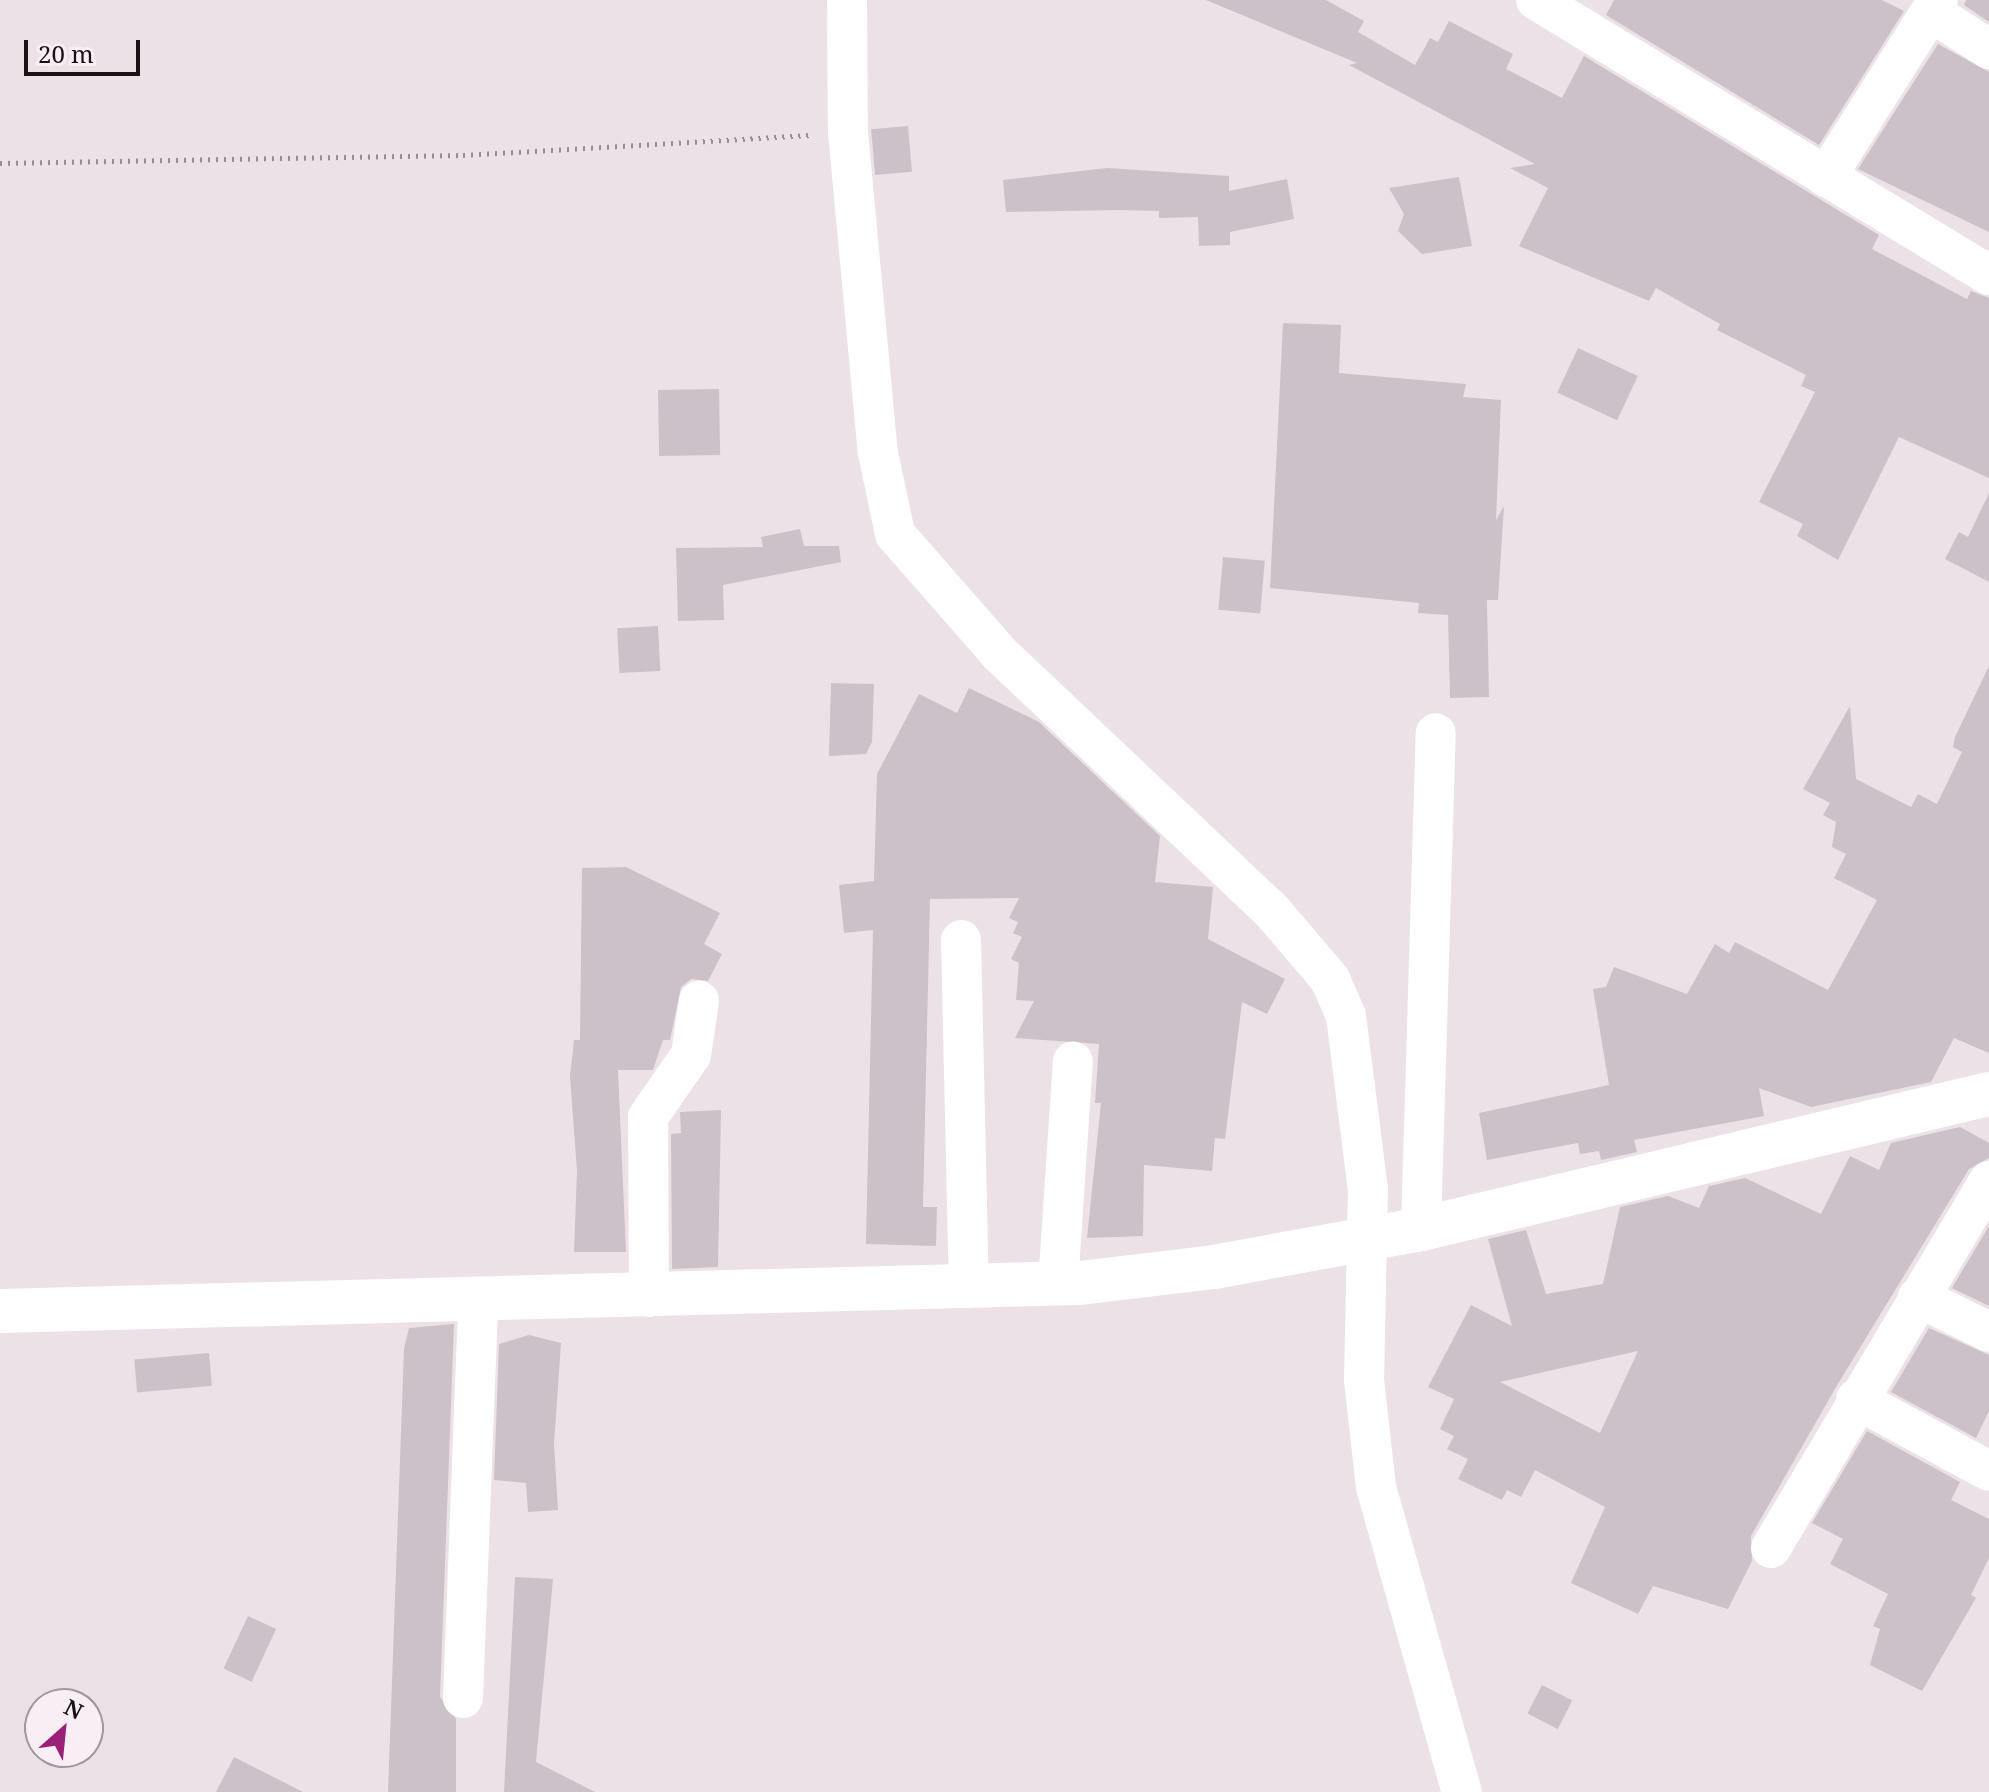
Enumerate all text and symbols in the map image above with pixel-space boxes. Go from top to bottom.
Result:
scale bar [28,24,144,74]
text: 20 m [38,37,94,70]
north arrow [24,1688,104,1768]
text: N [59,1691,89,1726]

